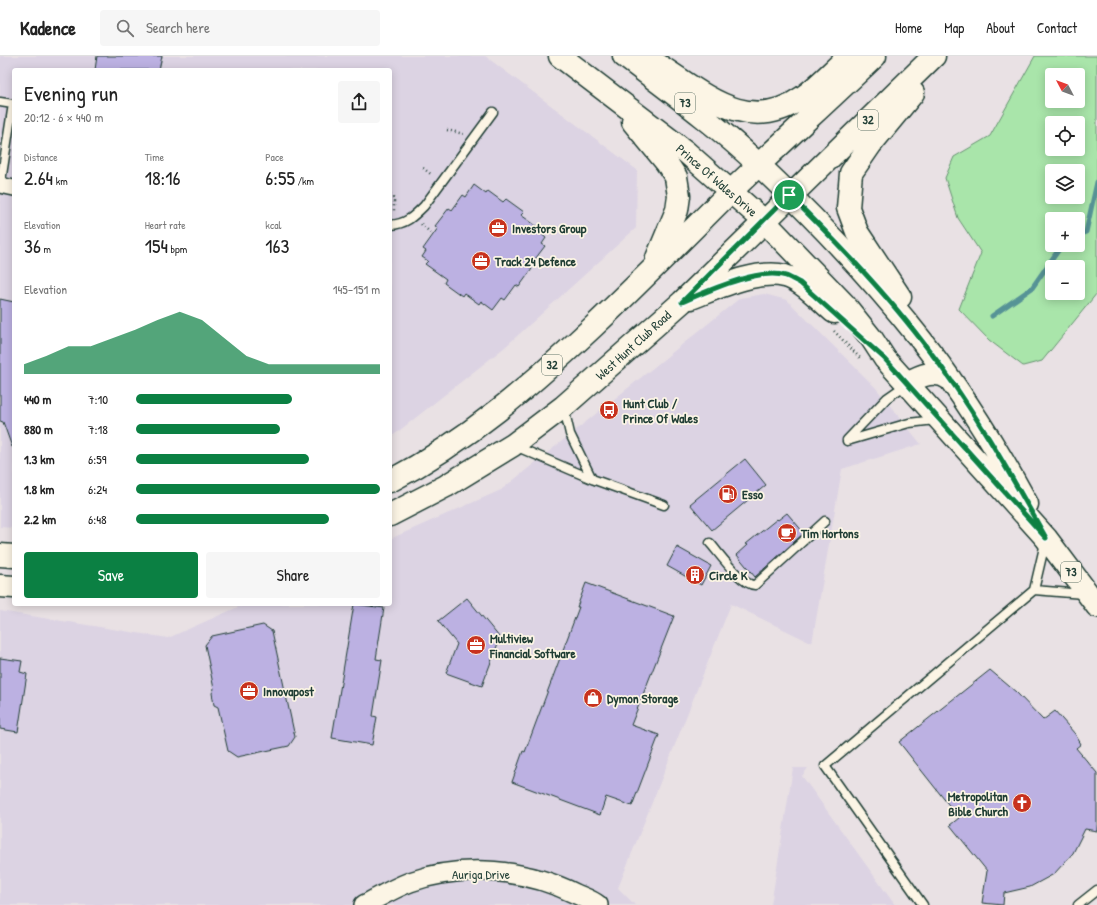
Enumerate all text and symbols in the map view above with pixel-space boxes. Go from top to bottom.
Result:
search box [100,10,380,46]
text: Kadence [20,15,76,41]
icon: search [114,17,136,39]
text: Search here [146,17,210,38]
text: Home [895,18,922,37]
text: Map [944,18,964,37]
text: About [986,18,1015,37]
text: Contact [1037,18,1077,37]
north arrow [1045,68,1085,108]
map controls [1045,68,1085,300]
text: Evening run [24,78,118,108]
button: share [338,81,380,123]
road number: 73 [675,93,695,113]
text: 20:12 · 6 × 440 m [24,108,103,126]
road number: 32 [858,110,878,130]
button: locate [1045,116,1085,156]
street label: Prince Of Wales Drive [672,140,762,220]
text: Distance [24,150,58,164]
text: Time [145,150,164,164]
text: Pace [265,150,284,164]
text: 2.64 [24,164,53,191]
text: 18:16 [145,164,180,191]
text: 6:55 [265,164,295,191]
button: layers [1045,164,1085,204]
text: km [53,174,68,188]
text: /km [295,174,314,188]
pin [772,178,806,212]
icon: arrive [778,184,800,206]
button: + [1045,212,1085,252]
office icon: Investors Group [487,217,509,239]
text: Elevation [24,218,61,232]
text: Heart rate [145,218,186,232]
text: kcal [265,218,281,232]
place label: Investors Group [512,219,587,238]
text: 36 [24,232,41,259]
text: 154 [145,232,168,259]
text: 163 [265,232,290,259]
text: m [41,242,51,256]
text: bpm [168,242,187,256]
office icon: Track 24 Defence [470,250,492,272]
place label: Track 24 Defence [494,252,577,270]
button: − [1045,260,1085,300]
text: Elevation [24,280,67,298]
text: 145–151 m [333,280,380,298]
street label: West Hunt Club Road [591,306,675,384]
road number: 32 [542,355,562,375]
text: 440 m [24,390,51,408]
text: 7:10 [88,390,108,408]
place label: Hunt Club / Prince Of Wales [623,394,698,427]
bus stop icon: Hunt Club / Prince Of Wales [598,399,620,421]
text: 880 m [24,420,53,438]
text: 7:18 [88,420,108,438]
text: 1.3 km [24,450,55,468]
text: 6:59 [88,450,106,468]
text: 1.8 km [24,480,54,498]
text: 6:24 [88,480,107,498]
fuel station icon: Esso [717,483,739,505]
place label: Esso [742,485,764,503]
text: 2.2 km [24,510,56,528]
text: 6:48 [88,510,107,528]
cafe icon: Tim Hortons [776,522,798,544]
place label: Tim Hortons [800,524,859,542]
button: Save [24,552,198,598]
button: Share [206,552,380,598]
road number: 73 [1061,562,1081,582]
building icon: Circle K [684,564,706,586]
place label: Circle K [709,566,748,584]
place label: Multiview Financial Software [489,629,577,662]
office icon: Multiview Financial Software [465,634,487,656]
office icon: Innovapost [238,680,260,702]
place label: Innovapost [263,682,314,701]
shop icon: Dymon Storage [582,687,604,709]
place label: Dymon Storage [607,689,679,708]
place label: Metropolitan Bible Church [948,787,1009,820]
church icon: Metropolitan Bible Church [1011,792,1033,814]
street label: Auriga Drive [452,865,510,883]

